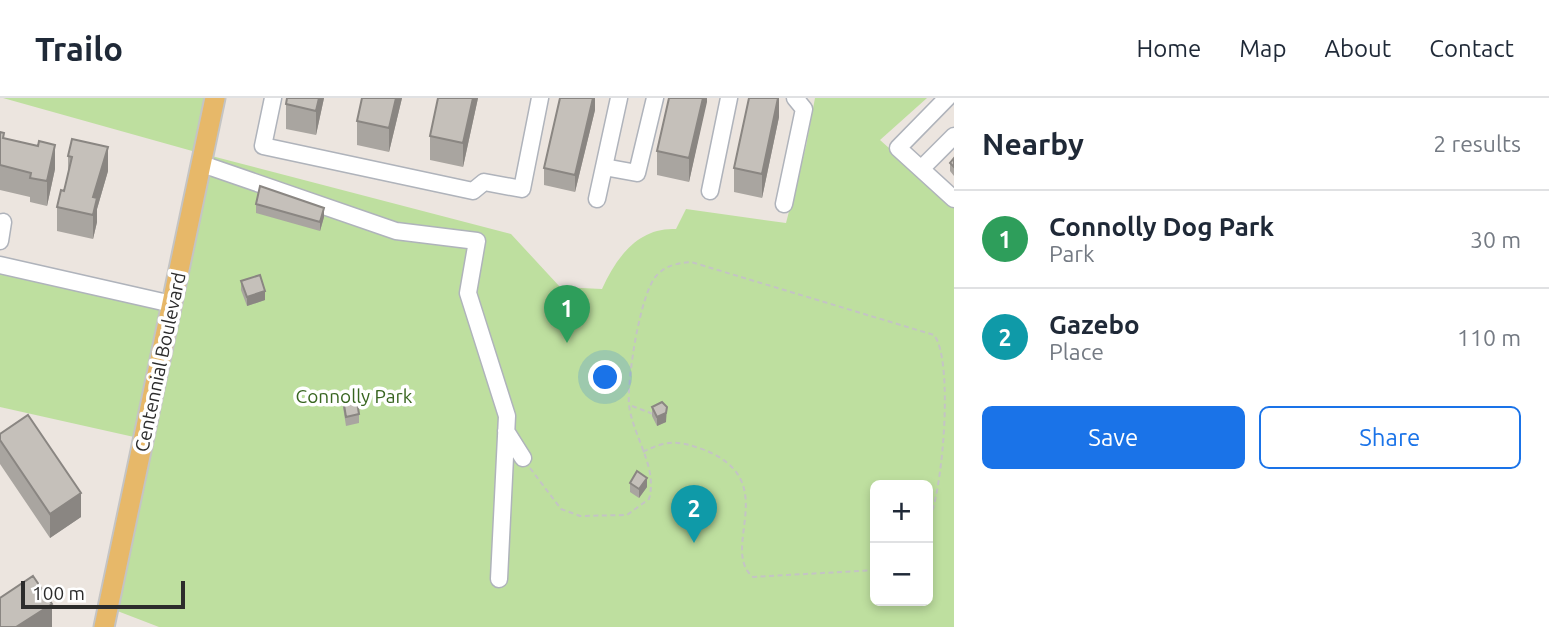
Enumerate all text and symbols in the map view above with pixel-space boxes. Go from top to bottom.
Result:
text: Trailo [35,30,123,67]
text: Home [1136,35,1201,62]
text: Map [1239,35,1286,62]
text: About [1324,35,1391,62]
text: Contact [1429,35,1514,62]
text: Nearby [982,127,1084,161]
text: 2 results [1433,131,1521,156]
text: Connolly Dog Park [1049,212,1274,241]
text: 1 [999,227,1011,252]
text: 30 m [1470,227,1521,252]
text: Park [1049,241,1095,266]
street label: Centennial Boulevard [130,270,190,454]
pin: 1 [544,285,590,343]
text: Gazebo [1049,310,1140,339]
text: 2 [999,325,1011,350]
text: 110 m [1457,325,1521,350]
text: Place [1049,339,1104,364]
your location [588,360,622,394]
park label: Connolly Park [296,385,413,407]
button: Save [982,406,1245,469]
button: Share [1259,406,1521,469]
map controls [870,480,933,606]
button: + [870,480,933,543]
pin: 2 [671,485,717,543]
button: − [870,543,933,606]
scale bar [21,578,186,610]
text: 100 m [32,582,85,604]

